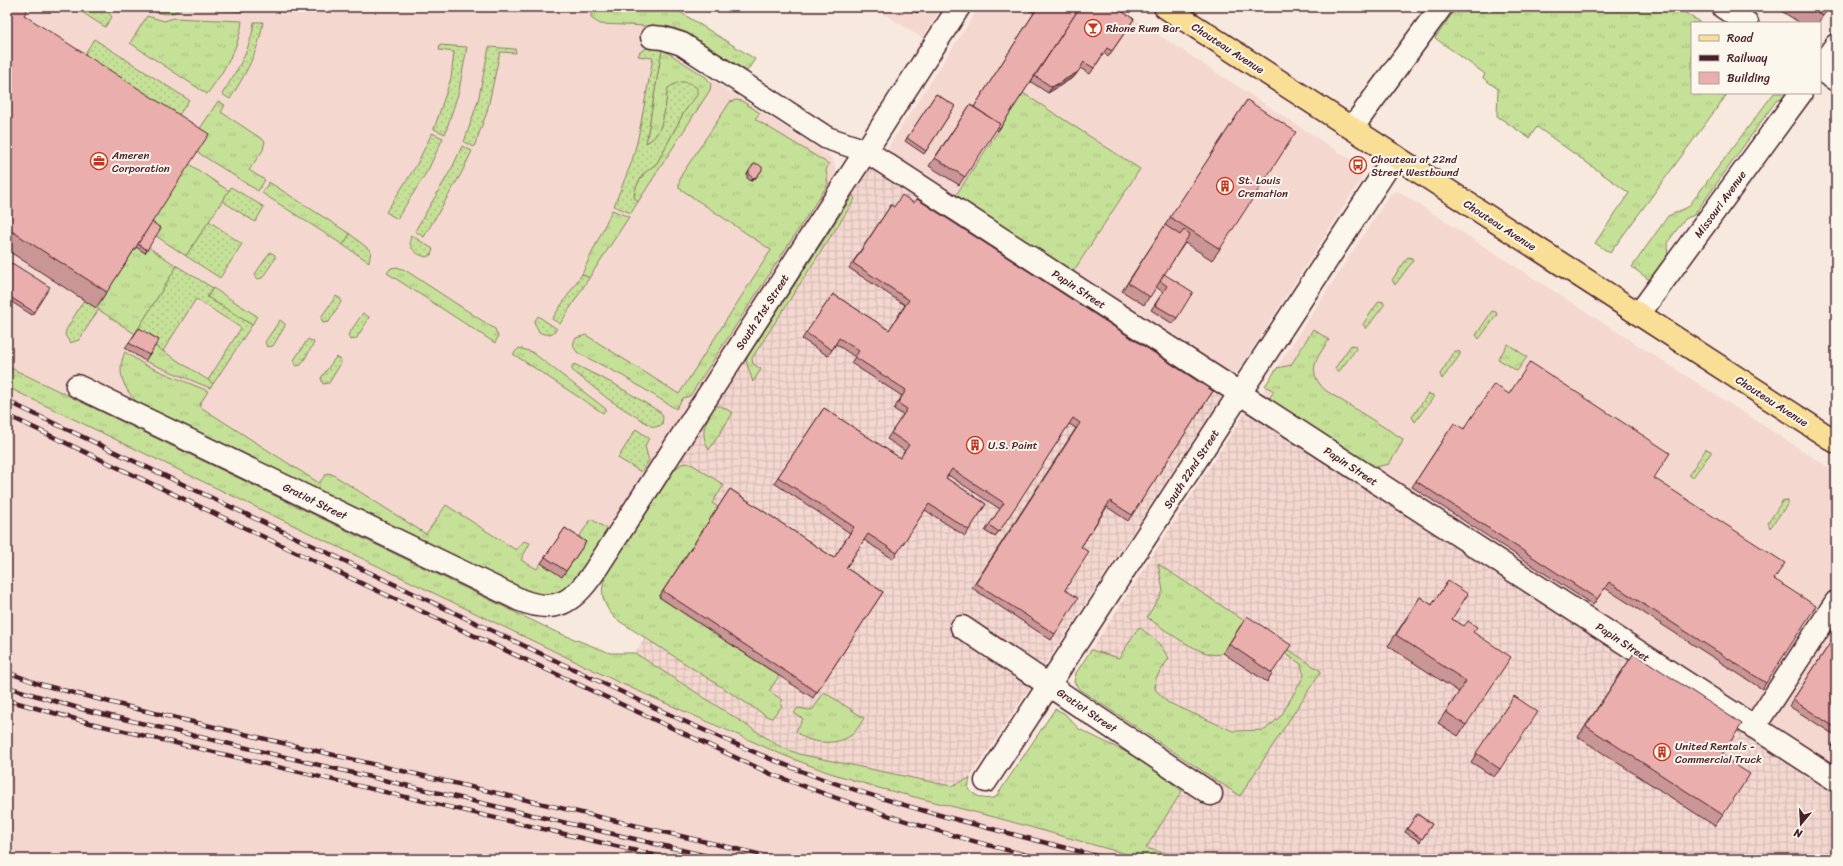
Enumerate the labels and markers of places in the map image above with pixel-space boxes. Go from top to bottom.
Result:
bar icon: Rhone Rum Bar [1083,18,1103,38]
place label: Rhone Rum Bar [1106,19,1181,38]
place label: Ameren Corporation [111,146,170,178]
place label: Chouteau at 22nd Street Westbound [1371,150,1460,182]
office icon: Ameren Corporation [89,151,109,171]
bus stop icon: Chouteau at 22nd Street Westbound [1348,155,1368,175]
place label: St. Louis Cremation [1238,171,1288,203]
building icon: St. Louis Cremation [1215,176,1235,196]
building icon: U.S. Paint [965,435,985,455]
place label: U.S. Paint [988,436,1038,455]
place label: United Rentals - Commercial Truck [1675,737,1762,769]
building icon: United Rentals - Commercial Truck [1652,742,1672,762]

